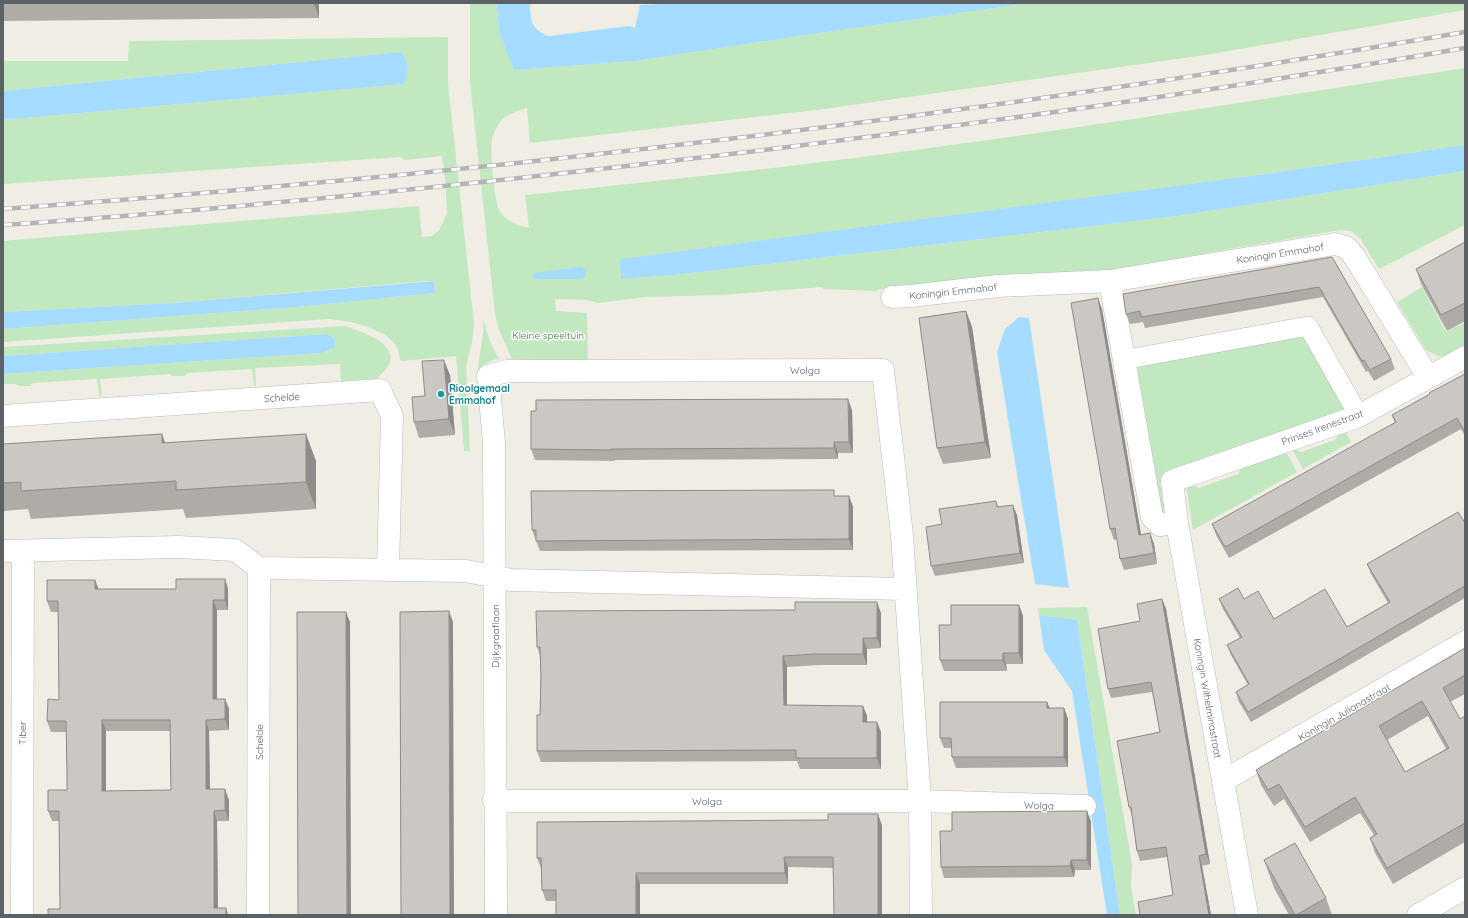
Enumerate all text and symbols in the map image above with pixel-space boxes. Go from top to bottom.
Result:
street label: Koningin Emmahof [1235,240,1325,267]
street label: Koningin Emmahof [908,280,998,303]
park label: Kleine speeltuin [512,329,584,342]
street label: Wolga [790,364,820,377]
place label: Rioolgemaal Emmahof [449,382,510,407]
marker: Rioolgemaal Emmahof [436,389,446,399]
street label: Schelde [264,390,301,405]
street label: Prinses Irenestraat [1279,406,1365,448]
street label: Dijkgraaflaan [489,604,502,668]
street label: Koningin Wilhelminastraat [1191,637,1225,760]
street label: Koningin Julianastraat [1296,680,1393,744]
street label: Tiber [16,721,29,745]
street label: Schelde [253,724,266,760]
street label: Wolga [692,795,722,808]
street label: Wolga [1024,798,1054,813]

